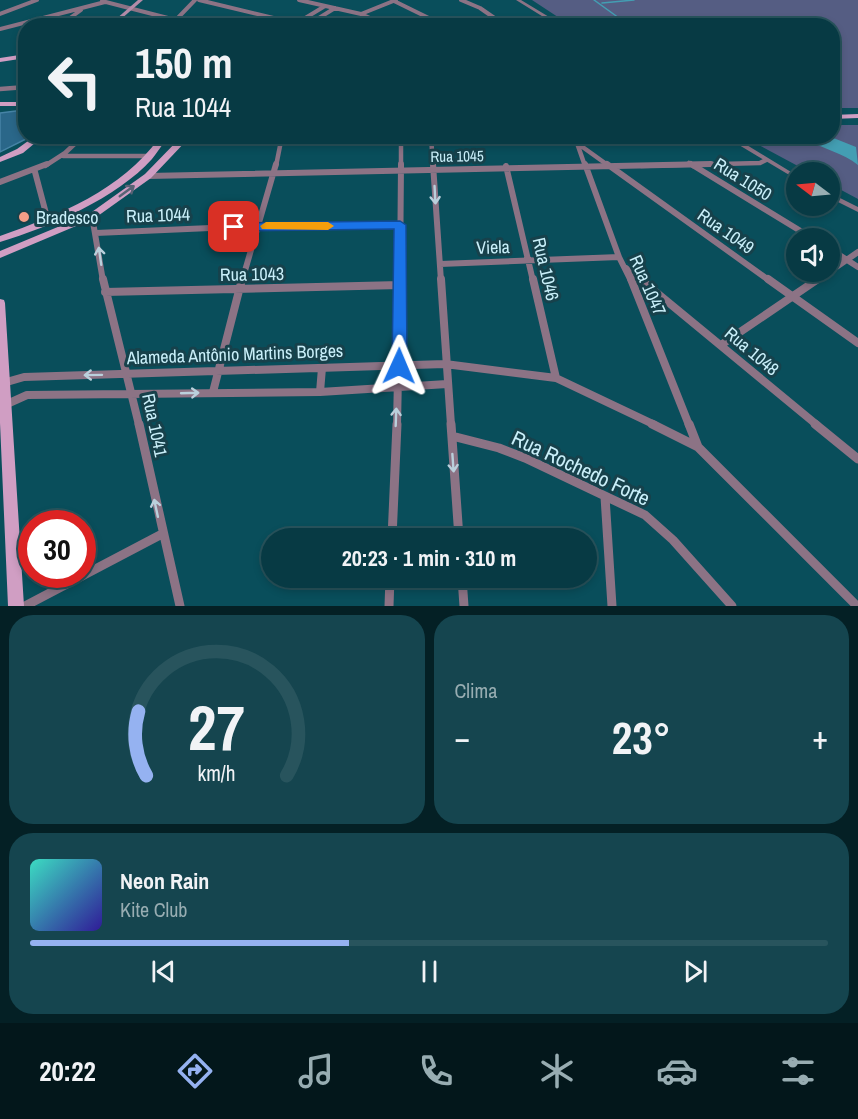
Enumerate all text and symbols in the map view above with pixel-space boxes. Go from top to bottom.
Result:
text: 150 m [135,35,233,91]
icon: left [36,42,114,120]
text: Rua 1044 [135,89,231,125]
street label: Rua 1045 [430,145,484,167]
street label: Rua 1050 [709,151,777,207]
north arrow [786,162,840,216]
map controls [786,162,840,282]
one-way arrow [429,184,440,204]
one-way arrow [118,185,134,197]
street label: Rua 1044 [126,201,190,229]
pin [208,201,259,252]
street label: Rua 1049 [693,202,759,260]
place label: Bradesco [36,205,98,230]
marker: Bradesco [17,210,31,224]
icon: arrive [217,210,250,243]
button: sound [786,228,840,282]
street label: Viela [476,234,510,260]
street label: Rua 1046 [527,235,565,303]
one-way arrow [94,247,105,266]
street label: Rua 1047 [624,251,672,319]
street label: Rua 1043 [220,261,284,287]
street label: Rua 1048 [719,321,785,381]
position arrow [367,334,431,398]
street label: Alameda Antônio Martins Borges [125,338,344,370]
one-way arrow [84,369,104,381]
one-way arrow [179,388,199,399]
street label: Rua 1041 [136,391,174,460]
one-way arrow [391,408,402,428]
street label: Rua Rochedo Forte [507,423,655,513]
one-way arrow [448,452,459,472]
one-way arrow [150,499,162,518]
speed limit sign: 30 [18,510,96,588]
text: 20:23 · 1 min · 310 m [342,543,516,573]
text: Clima [455,677,497,704]
text: 27 [188,685,245,769]
text: 23° [612,707,671,768]
text: − [455,715,470,759]
text: + [812,715,828,759]
text: km/h [198,760,236,789]
text: Neon Rain [120,866,209,896]
text: Kite Club [120,896,187,923]
icon: previous [147,955,180,988]
icon: pause [413,955,446,988]
icon: next [679,955,712,988]
icon: directions [174,1050,216,1092]
icon: music [295,1050,337,1092]
icon: phone [415,1050,457,1092]
icon: climate [536,1050,578,1092]
icon: car [656,1050,698,1092]
icon: filters [777,1050,819,1092]
text: 20:22 [39,1053,96,1089]

